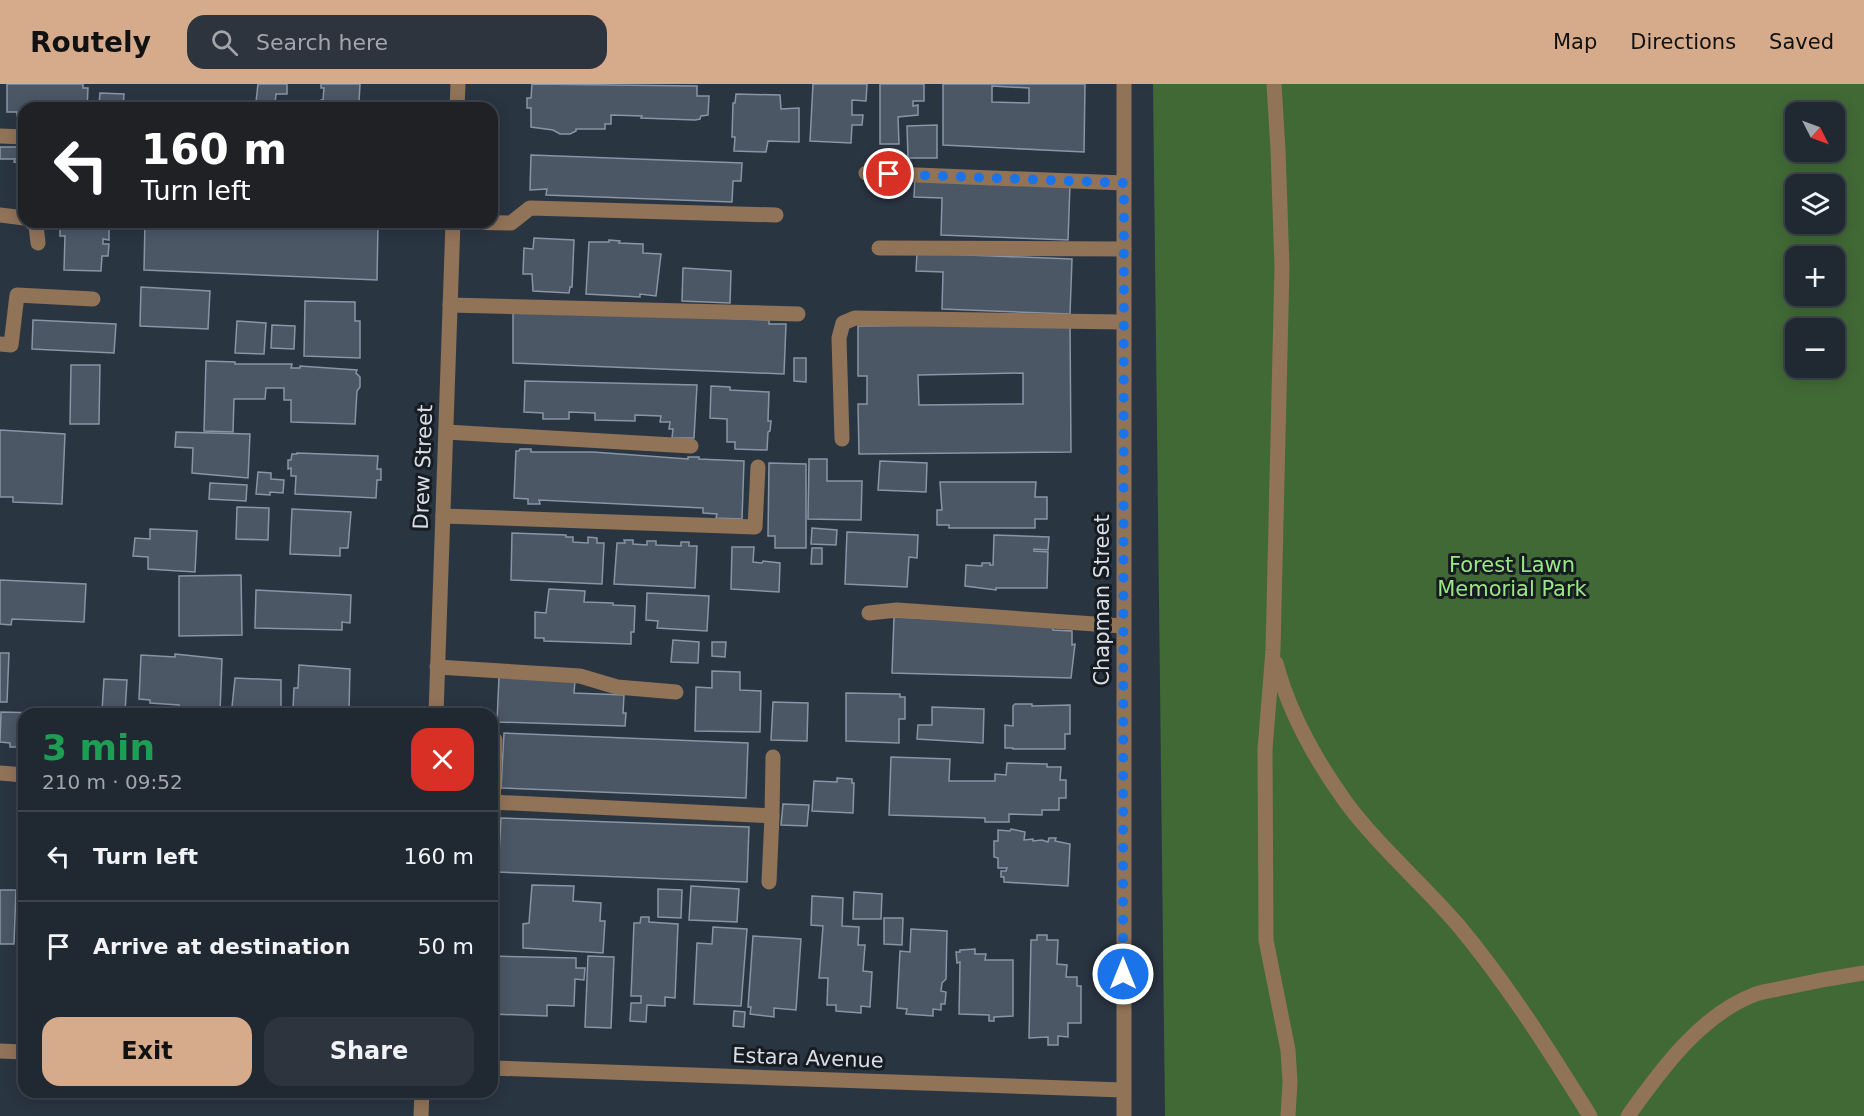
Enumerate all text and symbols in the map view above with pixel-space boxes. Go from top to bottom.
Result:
search box [187,15,607,69]
text: Routely [30,26,151,59]
icon: search [208,26,241,59]
text: Search here [256,30,388,55]
text: Map [1553,30,1597,54]
text: Directions [1630,30,1736,54]
text: Saved [1769,30,1834,54]
north arrow [1785,102,1845,162]
map controls [1785,102,1845,378]
text: 160 m [141,125,287,174]
icon: left [42,126,120,204]
pin [863,148,914,199]
icon: arrive [872,157,905,190]
button: layers [1785,174,1845,234]
text: Turn left [141,175,251,206]
button: + [1785,246,1845,306]
button: − [1785,318,1845,378]
street label: Drew Street [409,404,437,530]
street label: Chapman Street [1090,514,1114,686]
park label: Forest Lawn Memorial Park [1437,553,1588,601]
text: 3 min [42,727,155,768]
button: close [411,728,474,791]
text: 210 m · 09:52 [42,770,183,794]
icon: left [42,840,75,873]
text: Turn left [93,844,198,869]
text: 160 m [404,844,474,869]
icon: arrive [42,930,75,963]
text: Arrive at destination [93,934,350,959]
text: 50 m [418,934,474,959]
position arrow [1091,942,1155,1006]
button: Exit [42,1017,252,1086]
button: Share [264,1017,474,1086]
street label: Estara Avenue [732,1043,884,1073]

